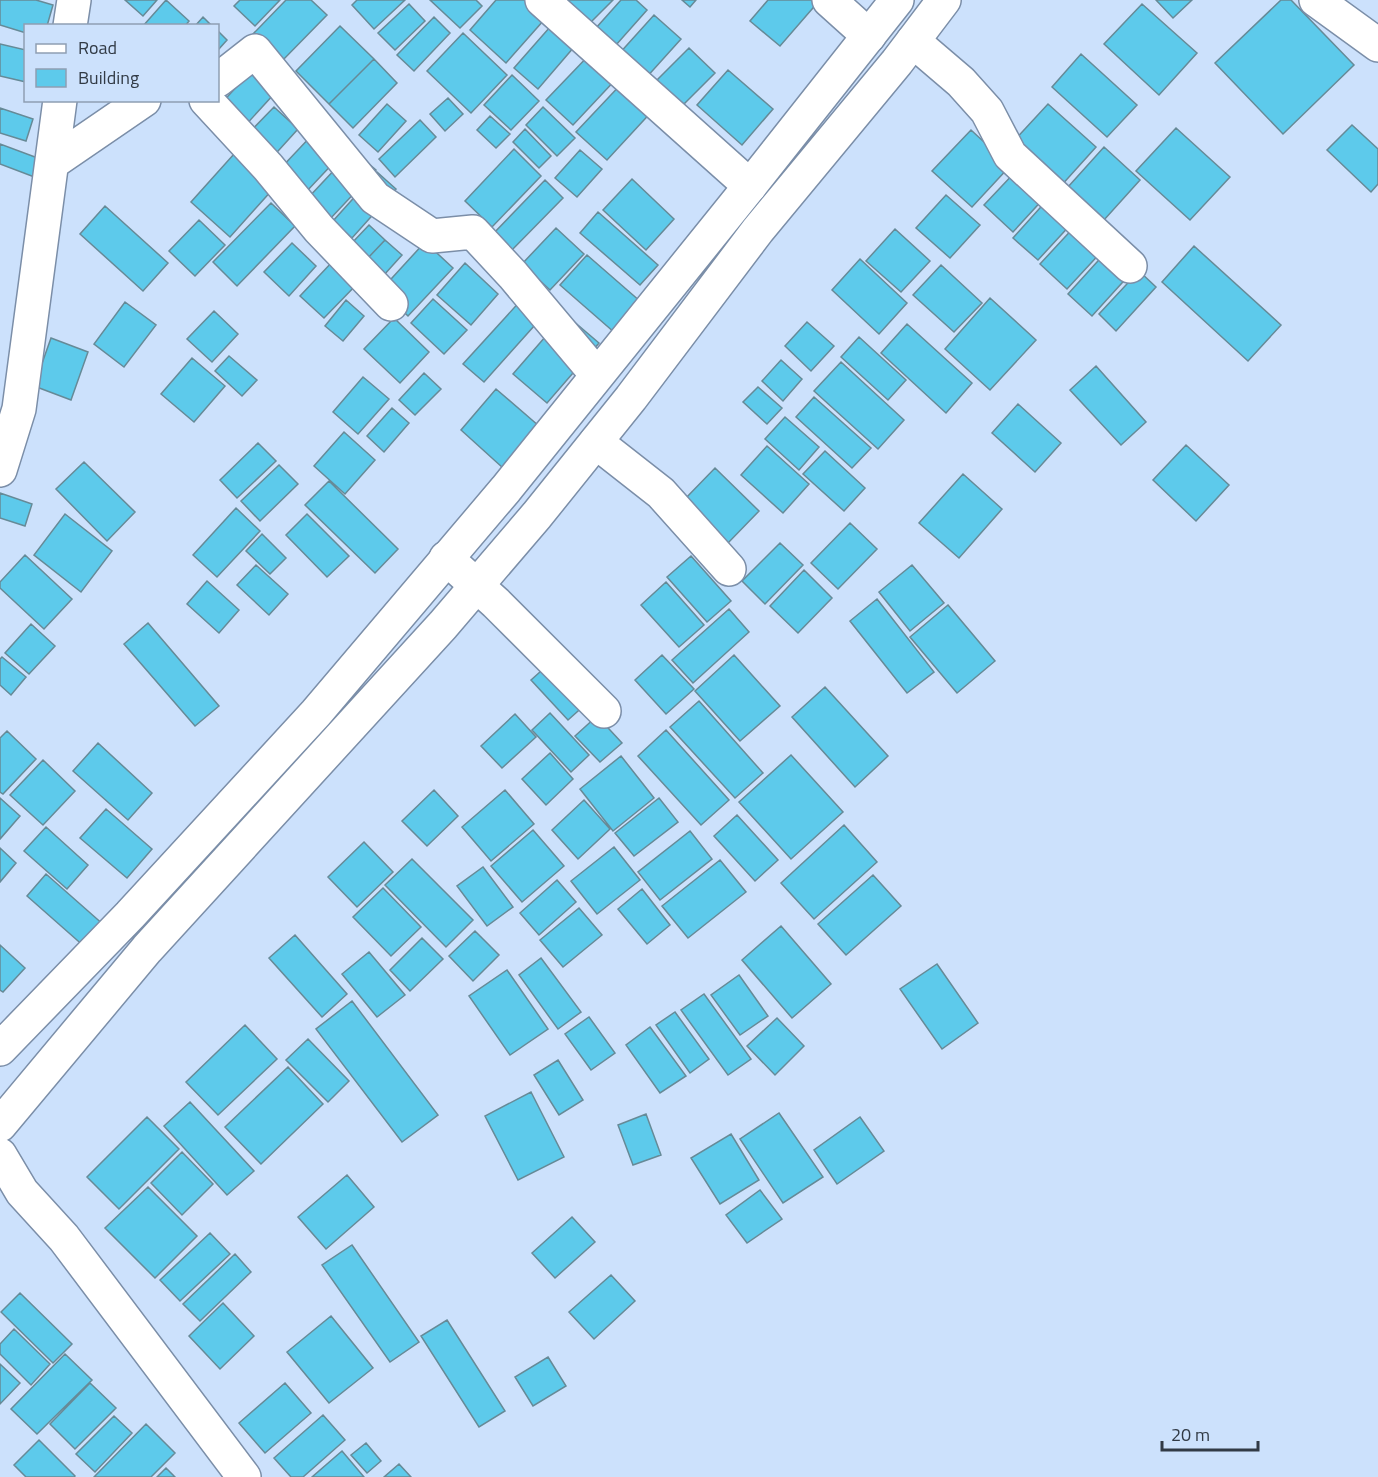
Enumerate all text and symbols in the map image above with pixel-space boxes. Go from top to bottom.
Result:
legend [24,24,219,102]
text: Road [78,34,117,61]
text: Building [78,64,139,91]
scale bar [1162,1414,1258,1452]
text: 20 m [1171,1421,1210,1448]

